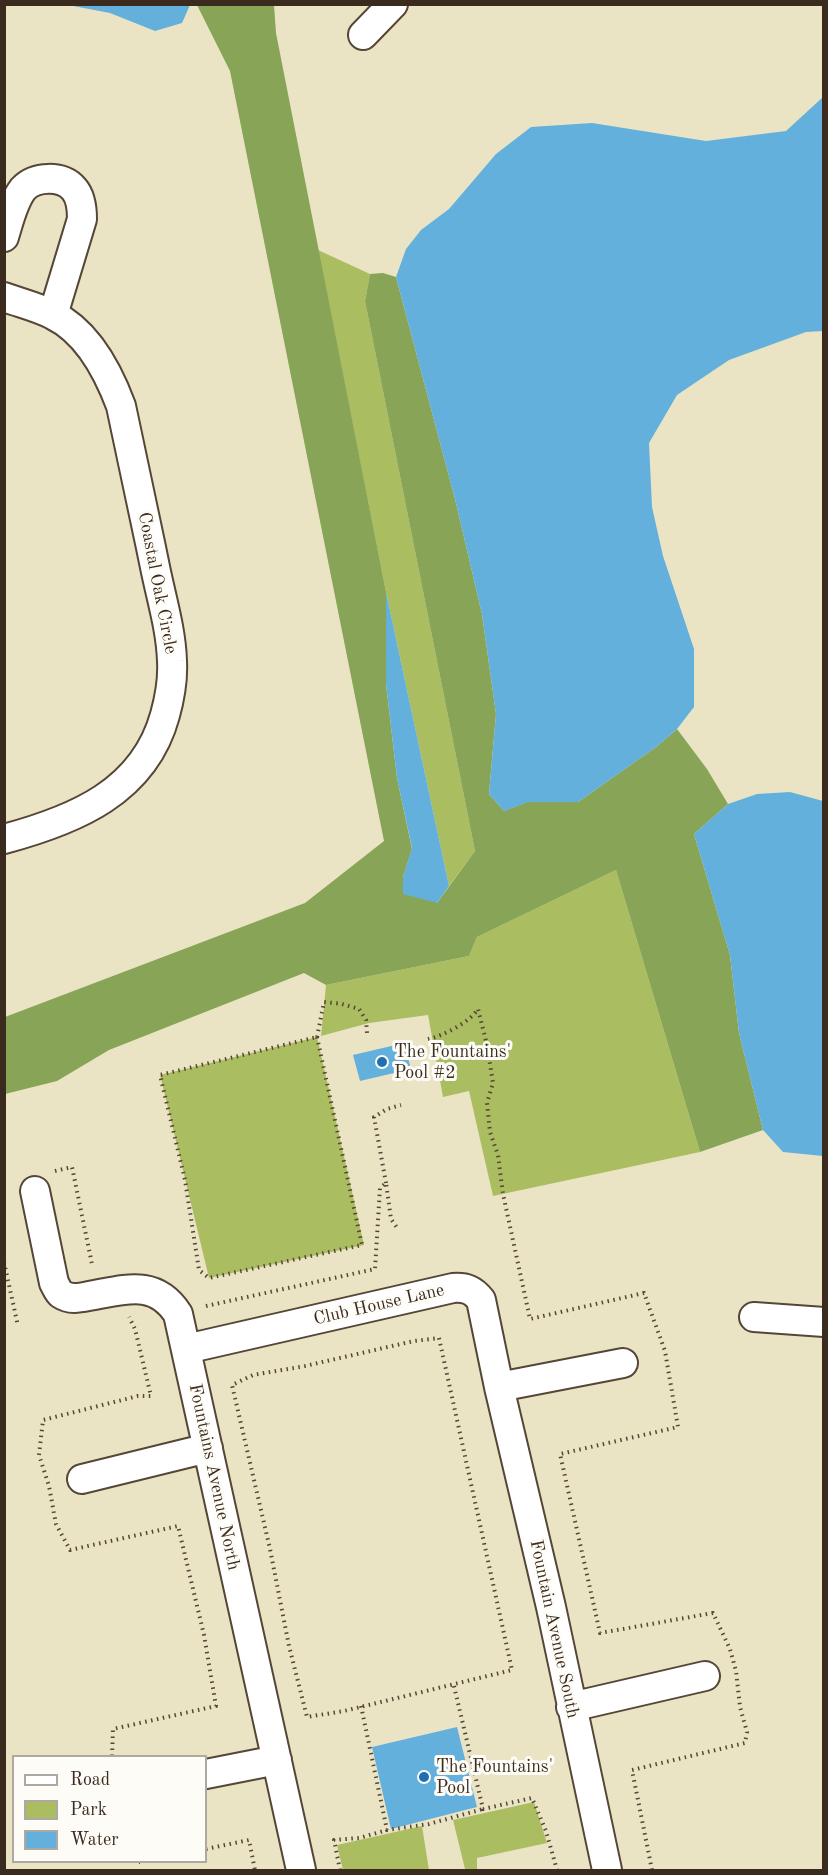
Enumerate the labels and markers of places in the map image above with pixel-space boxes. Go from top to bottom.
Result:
place label: The Fountains' Pool #2 [394,1041,511,1084]
marker: The Fountains' Pool #2 [375,1055,389,1069]
place label: The Fountains' Pool [436,1756,553,1798]
marker: The Fountains' Pool [417,1770,431,1784]

